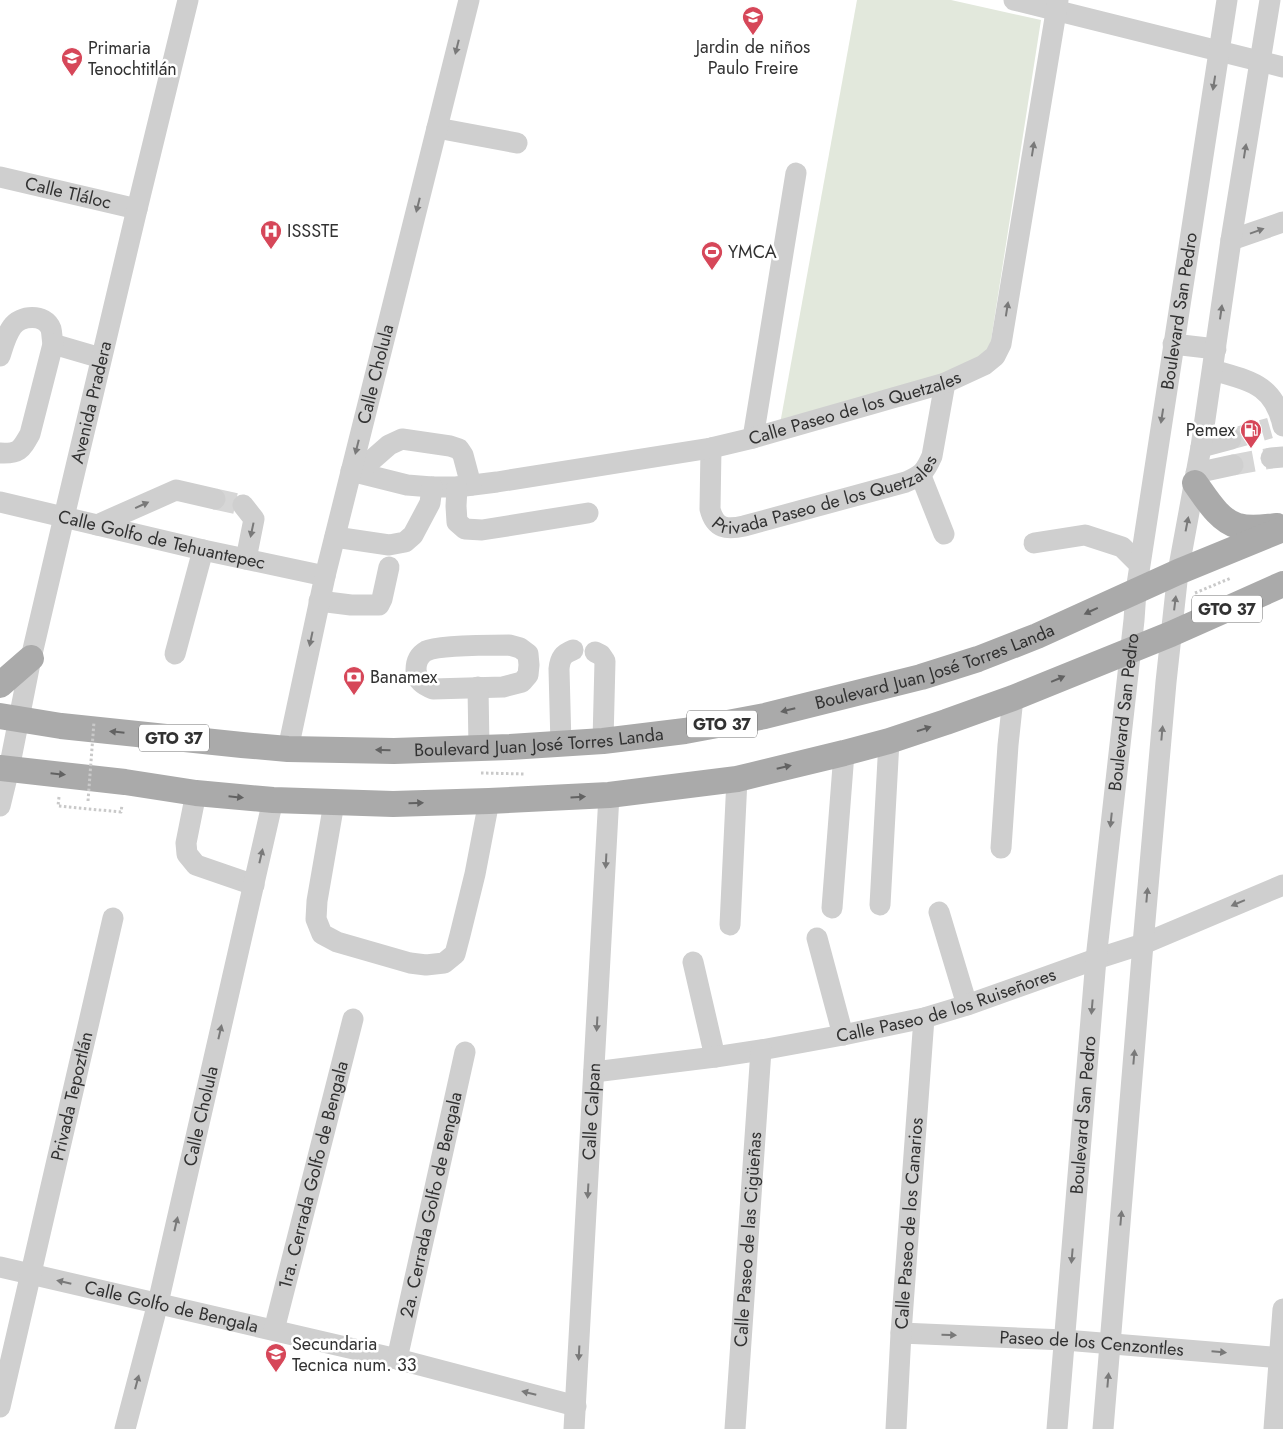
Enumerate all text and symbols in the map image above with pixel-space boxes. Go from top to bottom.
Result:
school or university icon: Jardin de niños Paulo Freire [741,5,765,36]
place label: Jardin de niños Paulo Freire [694,34,810,81]
place label: Primaria Tenochtitlán [88,35,177,82]
one-way arrow [453,40,461,55]
school or university icon: Primaria Tenochtitlán [60,46,84,77]
one-way arrow [1209,75,1217,91]
one-way arrow [1030,140,1038,156]
one-way arrow [1241,143,1249,159]
street label: Calle Tláloc [22,170,114,216]
one-way arrow [414,197,422,212]
place label: ISSSTE [287,218,339,244]
hospital icon: ISSSTE [259,219,283,250]
one-way arrow [1250,227,1265,235]
street label: Boulevard San Pedro [1154,230,1204,392]
place label: YMCA [728,239,777,265]
sports icon: YMCA [700,240,724,271]
one-way arrow [1003,300,1011,316]
one-way arrow [1217,303,1225,319]
street label: Calle Cholula [350,321,400,427]
street label: Avenida Pradera [64,338,118,466]
street label: Calle Paseo de los Quetzales [745,364,965,452]
one-way arrow [1158,409,1166,425]
place label: Pemex [1186,417,1235,443]
fuel station icon: Pemex [1239,418,1263,449]
one-way arrow [353,440,361,455]
street label: Privada Paseo de los Quetzales [706,451,944,541]
one-way arrow [135,500,149,508]
street label: Calle Golfo de Tehuantepec [55,503,268,576]
one-way arrow [1183,516,1191,532]
one-way arrow [248,523,256,538]
one-way arrow [1171,594,1179,610]
road number: GTO 37 [1192,596,1262,622]
one-way arrow [1084,607,1098,615]
street label: Boulevard Juan José Torres Landa [812,617,1059,716]
one-way arrow [307,632,315,647]
street label: Boulevard San Pedro [1102,632,1145,793]
place label: Banamex [370,664,438,690]
bank icon: Banamex [342,665,366,696]
one-way arrow [1051,675,1065,683]
one-way arrow [780,706,795,714]
road number: GTO 37 [687,711,757,738]
street label: Boulevard Juan José Torres Landa [414,721,665,763]
road number: GTO 37 [139,724,209,751]
one-way arrow [917,725,932,733]
one-way arrow [1158,725,1166,741]
one-way arrow [109,728,125,736]
one-way arrow [375,746,391,754]
one-way arrow [777,763,792,771]
one-way arrow [50,770,66,778]
one-way arrow [571,792,587,800]
one-way arrow [229,793,245,801]
one-way arrow [408,799,424,807]
one-way arrow [1107,813,1115,829]
one-way arrow [257,849,265,864]
one-way arrow [601,854,609,870]
one-way arrow [1143,887,1151,903]
one-way arrow [1231,900,1245,908]
street label: Calle Paseo de los Ruiseñores [834,961,1059,1049]
one-way arrow [1088,999,1096,1015]
one-way arrow [592,1016,600,1032]
one-way arrow [217,1023,225,1039]
street label: Privada Tepoztlán [44,1029,99,1163]
street label: Boulevard San Pedro [1064,1035,1103,1195]
one-way arrow [1130,1048,1138,1064]
street label: 1ra. Cerrada Golfo de Bengala [272,1058,355,1292]
street label: Calle Calpan [576,1062,607,1161]
street label: Calle Cholula [177,1063,225,1169]
street label: 2a. Cerrada Golfo de Bengala [394,1089,469,1320]
street label: Calle Paseo de los Canarios [888,1117,930,1330]
street label: Calle Paseo de las Cigüeñas [728,1131,768,1348]
one-way arrow [583,1183,591,1199]
one-way arrow [1117,1210,1125,1226]
one-way arrow [172,1217,180,1232]
one-way arrow [1068,1249,1076,1265]
street label: Calle Golfo de Bengala [82,1274,261,1339]
one-way arrow [57,1278,72,1286]
street label: Paseo de los Cenzontles [999,1324,1185,1363]
place label: Secundaria Tecnica num. 33 [292,1331,417,1378]
one-way arrow [942,1332,958,1340]
school or university icon: Secundaria Tecnica num. 33 [264,1342,288,1373]
one-way arrow [574,1345,582,1361]
one-way arrow [1211,1349,1227,1357]
one-way arrow [1104,1372,1112,1388]
one-way arrow [133,1374,141,1389]
one-way arrow [521,1389,536,1397]

